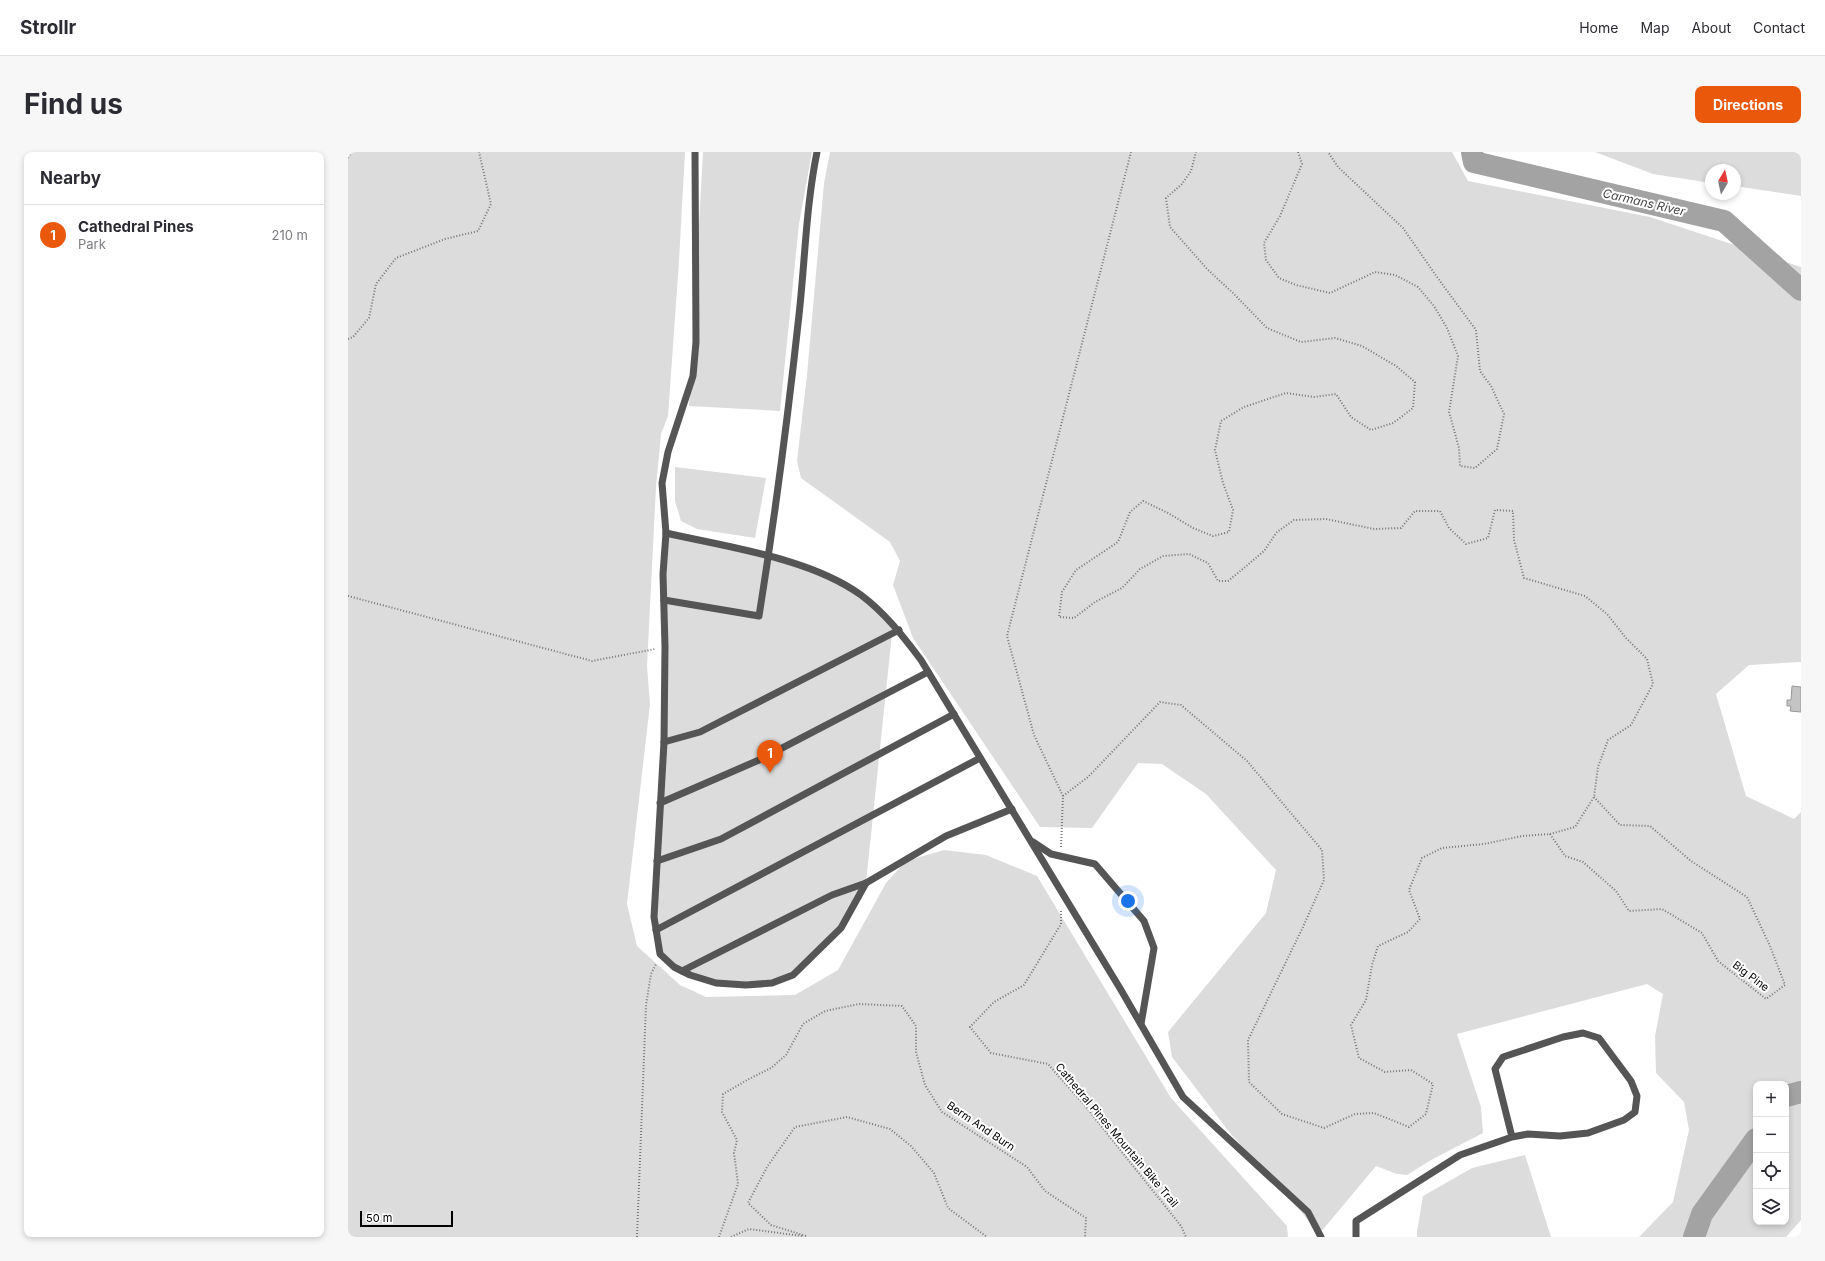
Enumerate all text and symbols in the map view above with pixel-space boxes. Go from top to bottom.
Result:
text: Strollr [20,16,76,39]
text: Home [1579,19,1618,36]
text: Map [1640,19,1670,36]
text: About [1692,19,1731,36]
text: Contact [1753,19,1805,36]
button: Directions [1695,86,1801,123]
text: Find us [24,87,123,121]
north arrow [1705,164,1741,200]
text: Nearby [40,168,101,188]
water label: Carmans River [1601,185,1687,219]
text: Cathedral Pines [78,217,194,236]
text: 1 [50,227,56,243]
text: 210 m [272,227,308,243]
text: Park [78,236,106,252]
pin: 1 [757,740,783,773]
your location [1118,891,1138,911]
street label: Big Pine [1730,958,1772,994]
street label: Cathedral Pines Mountain Bike Trail [1053,1060,1181,1210]
map controls [1753,1081,1789,1225]
button: + [1753,1081,1789,1117]
street label: Berm And Burn [944,1098,1018,1154]
button: − [1753,1117,1789,1153]
button: locate [1753,1153,1789,1189]
button: layers [1753,1189,1789,1225]
scale bar [360,1209,453,1228]
text: 50 m [366,1211,392,1225]

